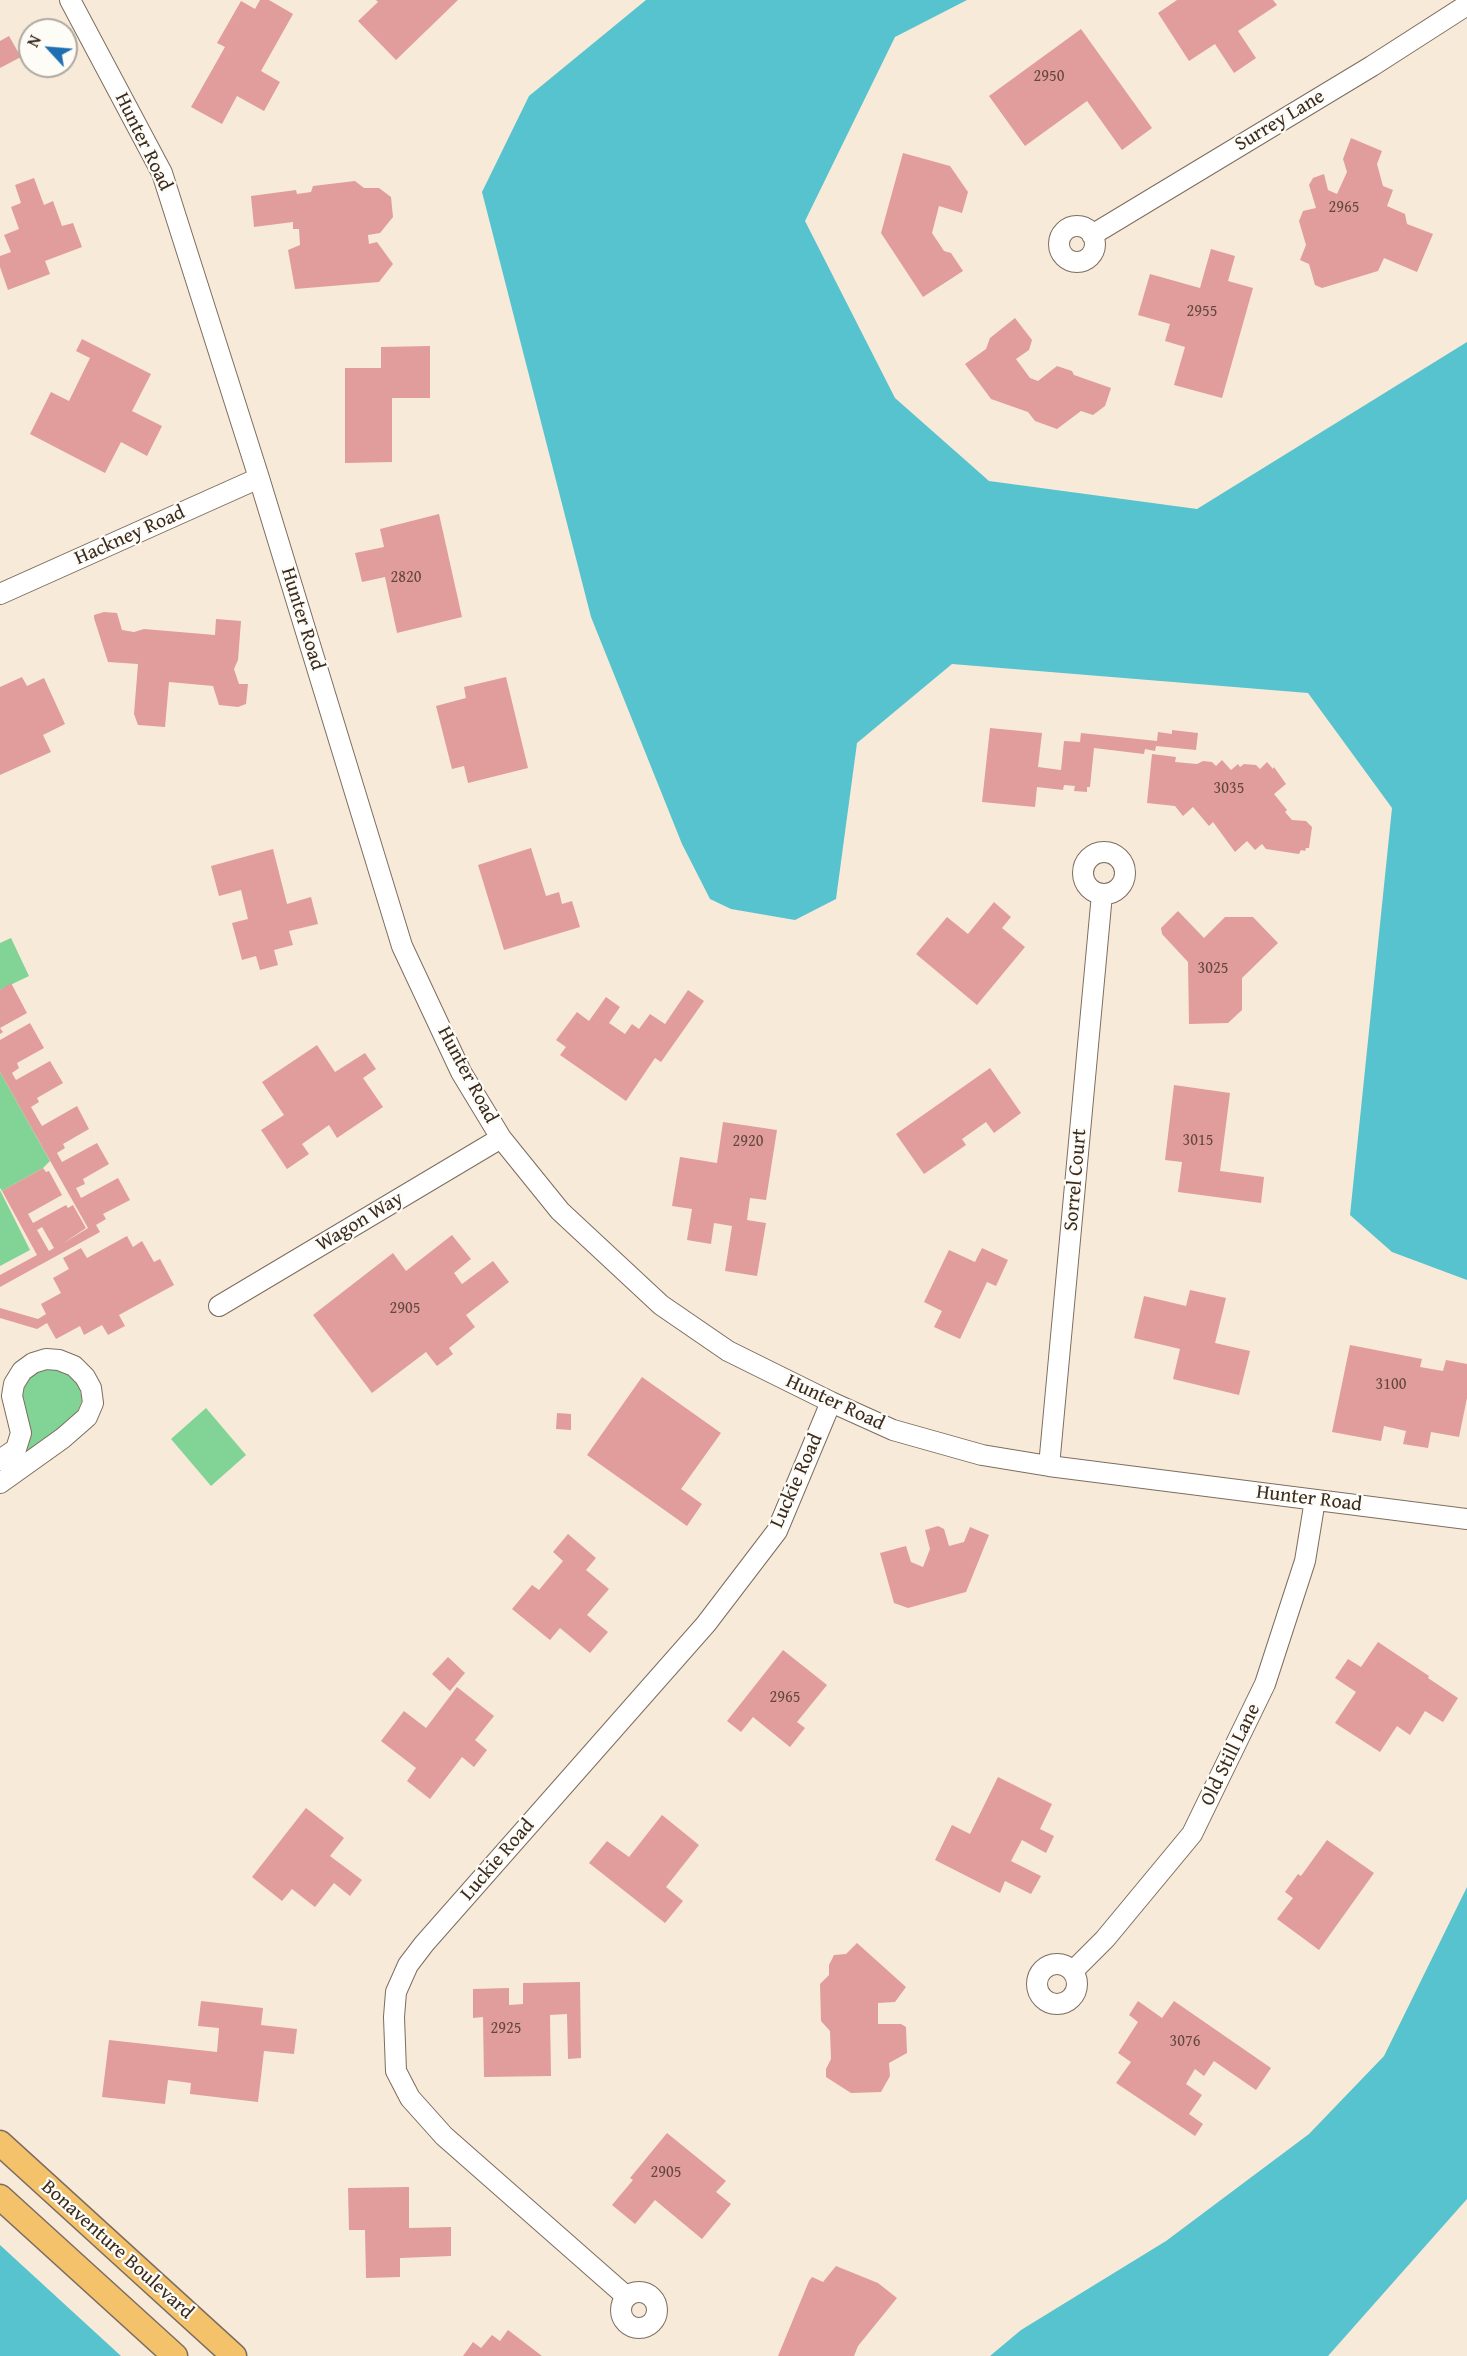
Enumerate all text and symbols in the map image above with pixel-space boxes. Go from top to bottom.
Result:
north arrow [18,18,78,78]
text: N [20,31,47,51]
house number: 2950 [1034,67,1064,87]
street label: Surrey Lane [1231,85,1329,157]
street label: Hunter Road [109,89,177,195]
house number: 2965 [1329,198,1359,218]
house number: 2955 [1187,302,1217,322]
street label: Hackney Road [71,501,189,571]
street label: Hunter Road [275,565,329,673]
house number: 2820 [391,568,421,588]
house number: 3035 [1214,779,1244,799]
house number: 3025 [1198,959,1228,979]
street label: Hunter Road [431,1022,503,1128]
street label: Sorrel Court [1060,1128,1092,1232]
house number: 3015 [1183,1131,1213,1151]
house number: 2920 [733,1132,763,1152]
street label: Wagon Way [312,1187,408,1257]
house number: 2905 [390,1299,420,1319]
street label: Hunter Road [782,1370,888,1436]
house number: 3100 [1376,1375,1406,1395]
street label: Luckie Road [766,1430,828,1532]
street label: Hunter Road [1255,1481,1363,1517]
house number: 2965 [770,1688,800,1708]
street label: Old Still Lane [1196,1700,1266,1810]
street label: Luckie Road [456,1814,540,1906]
house number: 2925 [491,2019,521,2039]
house number: 3076 [1170,2032,1200,2052]
house number: 2905 [651,2163,681,2183]
street label: Bonaventure Boulevard [36,2175,198,2325]

